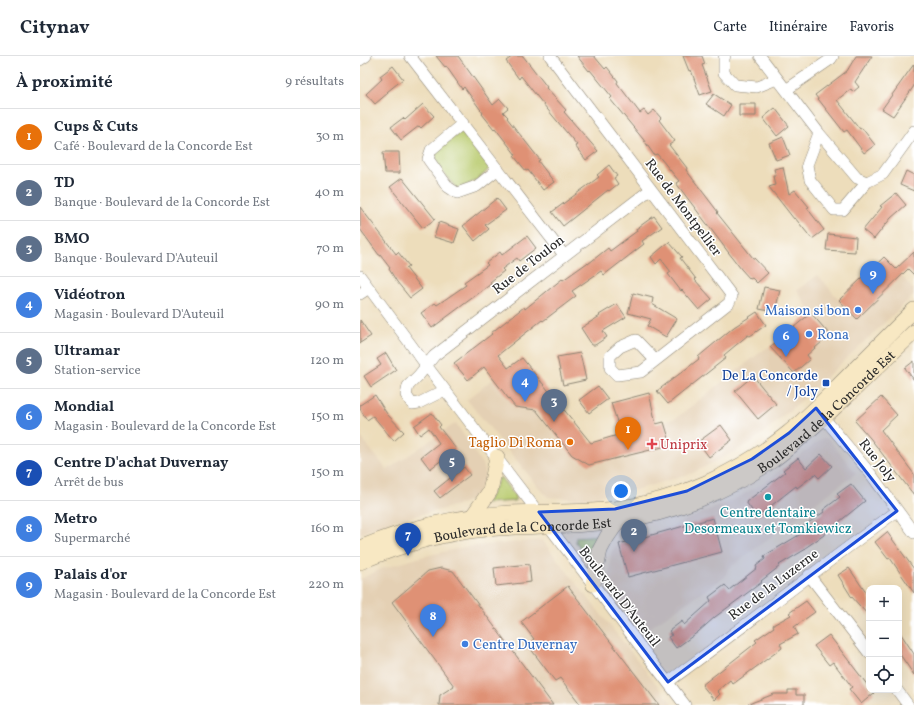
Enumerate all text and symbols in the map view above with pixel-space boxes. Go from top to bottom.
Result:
text: Citynav [20,15,90,41]
text: Carte [713,18,747,37]
text: Itinéraire [769,18,828,37]
text: Favoris [850,18,894,37]
text: À proximité [16,71,113,94]
text: 9 résultats [285,73,344,91]
text: Cups & Cuts [54,117,138,138]
text: 1 [26,128,32,146]
text: 30 m [316,128,344,146]
text: Café · Boulevard de la Concorde Est [54,138,253,156]
street label: Rue de Montpellier [640,155,726,261]
text: TD [54,173,74,194]
text: 2 [26,184,32,202]
text: 40 m [315,184,344,202]
text: Banque · Boulevard de la Concorde Est [54,194,270,212]
text: BMO [54,229,90,250]
street label: Rue de Toulon [489,231,569,299]
text: 3 [26,240,32,258]
text: 70 m [316,240,344,258]
text: Banque · Boulevard D'Auteuil [54,250,218,268]
pin: 9 [860,261,886,294]
text: Vidéotron [54,285,125,306]
text: 4 [25,296,33,314]
text: 90 m [315,296,344,314]
place label: Maison si bon [765,302,850,321]
marker: Maison si bon [853,305,863,315]
text: Magasin · Boulevard D'Auteuil [54,306,224,324]
pin: 6 [773,324,799,357]
place label: Rona [817,326,849,345]
marker: Rona [804,329,814,339]
text: Ultramar [54,341,120,362]
street label: Boulevard de la Concorde Est [754,347,900,479]
text: 5 [26,352,32,370]
text: 120 m [310,352,344,370]
text: Station-service [54,362,141,380]
place label: De La Concorde / Joly [722,367,818,402]
pin: 4 [512,369,538,402]
marker: De La Concorde / Joly [821,378,831,388]
pin: 3 [541,389,567,422]
text: Mondial [54,397,114,418]
text: 6 [25,408,33,426]
text: 150 m [311,408,344,426]
pin: 1 [615,417,641,450]
text: Magasin · Boulevard de la Concorde Est [54,418,276,436]
place label: Taglio Di Roma [469,434,562,453]
street label: Rue Joly [854,435,900,487]
place label: Uniprix [660,436,707,455]
marker: Taglio Di Roma [565,437,575,447]
marker: Uniprix [647,439,657,449]
pin: 5 [439,449,465,482]
text: Centre D'achat Duvernay [54,453,228,474]
text: 7 [26,464,32,482]
text: 150 m [311,464,344,482]
text: Arrêt de bus [54,474,123,492]
your location [611,481,631,501]
marker: Centre dentaire Desormeaux et Tomkiewicz [763,492,773,502]
place label: Centre dentaire Desormeaux et Tomkiewicz [684,504,852,539]
text: Metro [54,509,97,530]
street label: Boulevard de la Concorde Est [432,514,613,548]
pin: 2 [621,519,647,552]
text: 8 [25,520,33,538]
text: 160 m [310,520,344,538]
pin: 7 [395,523,421,556]
text: Supermarché [54,530,130,548]
street label: Boulevard D'Auteuil [574,543,664,651]
street label: Rue de la Luzerne [725,545,823,625]
text: Palais d'or [54,565,127,586]
text: 9 [25,576,33,594]
text: 220 m [308,576,344,594]
map controls [866,585,902,693]
button: + [866,585,902,621]
text: Magasin · Boulevard de la Concorde Est [54,586,276,604]
pin: 8 [420,604,446,637]
button: − [866,621,902,657]
place label: Centre Duvernay [473,636,578,655]
marker: Centre Duvernay [460,639,470,649]
button: locate [866,657,902,693]

